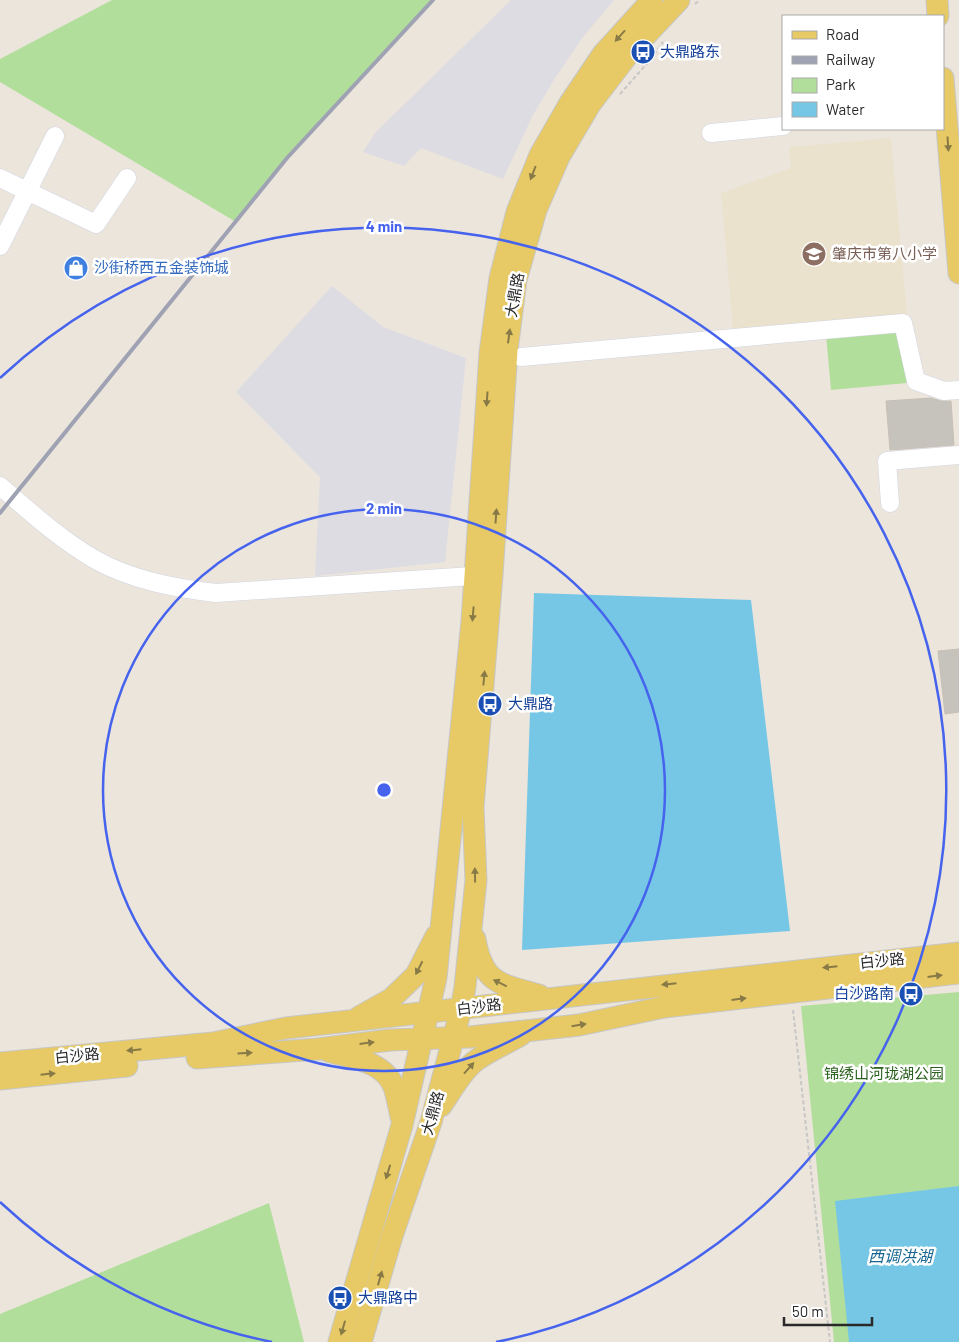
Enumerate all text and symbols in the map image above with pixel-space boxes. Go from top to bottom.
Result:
legend [782,15,944,130]
text: Road [826,25,859,43]
one-way arrow [614,30,625,43]
bus stop icon: 大鼎路东 [630,39,656,65]
place label: 大鼎路东 [660,42,720,60]
text: Railway [826,50,875,68]
text: Park [826,75,856,93]
text: Water [826,100,865,118]
one-way arrow [944,136,952,152]
one-way arrow [529,166,537,181]
text: 4 min [366,217,402,235]
school or university icon: 肇庆市第八小学 [801,241,827,267]
place label: 肇庆市第八小学 [832,244,937,262]
shop icon: 沙街桥西五金装饰城 [63,255,89,281]
place label: 沙街桥西五金装饰城 [94,258,229,276]
street label: 大鼎路 [501,271,527,319]
one-way arrow [505,328,513,344]
one-way arrow [483,392,491,408]
text: 2 min [366,499,402,517]
one-way arrow [493,507,501,523]
one-way arrow [469,606,477,622]
one-way arrow [480,669,488,685]
bus stop icon: 大鼎路 [477,691,503,717]
place label: 大鼎路 [508,694,553,712]
centre of rings [375,781,393,799]
one-way arrow [471,866,479,882]
street label: 白沙路 [859,949,905,971]
one-way arrow [415,961,423,976]
one-way arrow [822,963,838,971]
one-way arrow [928,972,944,980]
one-way arrow [493,979,508,987]
one-way arrow [660,980,676,988]
bus stop icon: 白沙路南 [898,981,924,1007]
place label: 白沙路南 [834,984,894,1002]
street label: 白沙路 [455,994,502,1018]
one-way arrow [731,995,747,1003]
one-way arrow [571,1020,587,1028]
one-way arrow [359,1039,375,1047]
street label: 白沙路 [54,1044,100,1066]
one-way arrow [126,1046,142,1054]
one-way arrow [237,1049,253,1057]
one-way arrow [463,1063,475,1075]
park label: 锦绣山河珑湖公园 [824,1064,944,1082]
one-way arrow [41,1070,57,1078]
street label: 大鼎路 [417,1089,447,1137]
one-way arrow [383,1165,391,1180]
water label: 西调洪湖 [868,1246,935,1265]
one-way arrow [376,1271,384,1286]
bus stop icon: 大鼎路中 [327,1285,353,1311]
place label: 大鼎路中 [358,1288,418,1306]
scale bar [784,1294,872,1326]
text: 50 m [792,1302,824,1320]
one-way arrow [338,1321,346,1336]

